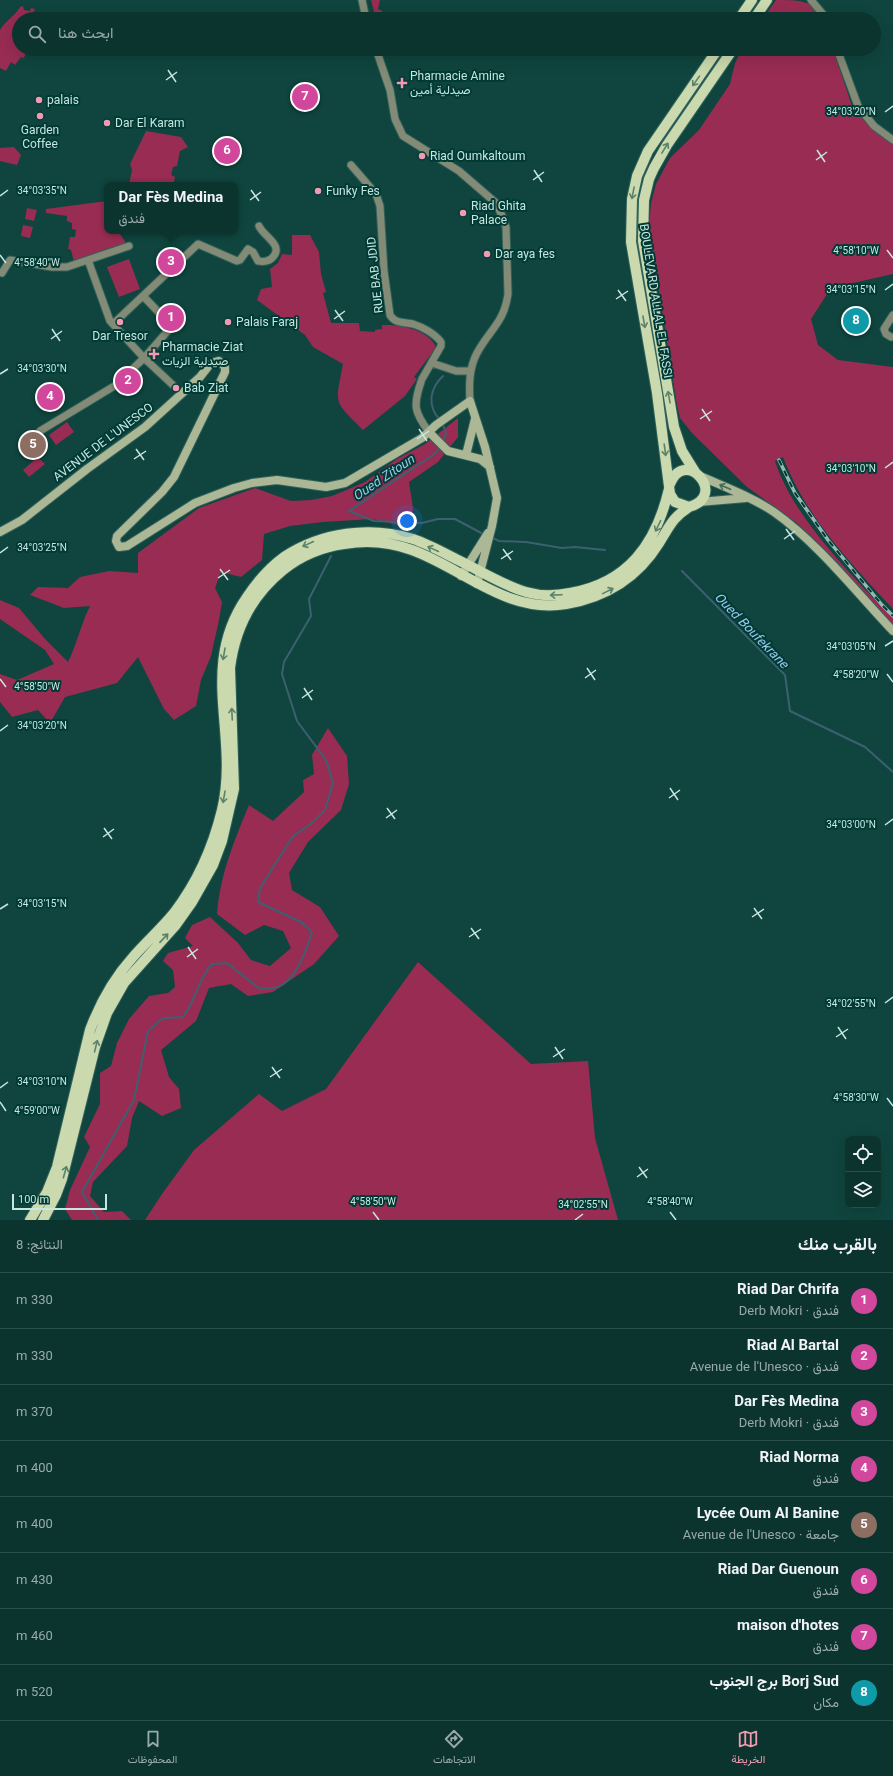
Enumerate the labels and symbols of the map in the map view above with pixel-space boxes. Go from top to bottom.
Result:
place label: Pharmacie Amine صيدلية أمين [410,68,505,100]
one-way arrow [692,75,700,86]
marker: Pharmacie Amine صيدلية أمين [397,78,407,88]
pin: 7 [292,82,318,112]
place label: palais [47,92,79,110]
marker: palais [34,95,44,105]
text: 34°03'20"N [826,105,876,120]
marker: Garden Coffee [35,111,45,121]
place label: Dar El Karam [115,115,185,133]
marker: Dar El Karam [102,118,112,128]
place label: Garden Coffee [21,122,59,154]
pin: 6 [214,136,240,166]
one-way arrow [662,142,670,154]
place label: Riad Oumkaltoum [430,148,526,166]
marker: Riad Oumkaltoum [417,151,427,161]
place label: Funky Fes [326,183,380,201]
text: 34°03'35"N [17,184,67,199]
marker: Funky Fes [313,186,323,196]
one-way arrow [628,187,636,200]
place label: Riad Ghita Palace [471,198,526,230]
marker: Riad Ghita Palace [458,208,468,218]
street label: BOULEVARD ALLAL EL FASSI [634,223,676,380]
street label: RUE BAB JDID [363,236,389,314]
text: 4°58'10"W [833,244,879,259]
place label: Dar aya fes [495,246,555,264]
pin: 3 [158,247,184,277]
marker: Dar aya fes [482,249,492,259]
text: 4°58'40"W [14,256,60,271]
text: 34°03'15"N [826,283,876,298]
pin: 1 [158,303,184,333]
pin: 8 [843,306,869,336]
place label: Palais Faraj [236,314,298,332]
one-way arrow [640,315,648,328]
marker: Dar Tresor [115,317,125,327]
marker: Palais Faraj [223,317,233,327]
place label: Dar Tresor [92,328,148,346]
place label: Pharmacie Ziat صيدلية الزيات [162,339,243,371]
marker: Pharmacie Ziat صيدلية الزيات [149,349,159,359]
text: 34°03'30"N [17,362,67,377]
pin: 2 [115,366,141,396]
place label: Bab Ziat [184,380,229,398]
pin: 4 [37,382,63,412]
marker: Bab Ziat [171,383,181,393]
one-way arrow [665,391,673,404]
street label: AVENUE DE L'UNESCO [50,399,157,486]
pin: 5 [20,430,46,460]
one-way arrow [661,443,669,456]
water label: Oued Zitoun [349,450,420,507]
text: 34°03'10"N [826,462,876,477]
one-way arrow [719,483,731,490]
your location [397,511,417,531]
one-way arrow [654,520,661,532]
text: 34°03'25"N [17,541,67,556]
one-way arrow [302,541,314,549]
one-way arrow [428,545,440,552]
one-way arrow [601,587,613,594]
water label: Oued Boufekrane [709,589,793,675]
one-way arrow [550,591,563,599]
text: 34°03'05"N [826,640,876,655]
one-way arrow [219,647,227,660]
text: 4°58'20"W [833,668,879,683]
text: 4°58'50"W [14,680,60,695]
one-way arrow [229,708,236,721]
text: 34°03'20"N [17,719,67,734]
one-way arrow [220,790,228,803]
text: 34°03'00"N [826,818,876,833]
text: 34°03'15"N [17,897,67,912]
one-way arrow [160,933,169,943]
text: 34°02'55"N [826,997,876,1012]
one-way arrow [92,1040,100,1053]
text: 34°03'10"N [17,1075,67,1090]
text: 4°58'30"W [833,1091,879,1106]
text: 4°59'00"W [14,1104,60,1119]
one-way arrow [62,1166,69,1179]
scale bar [12,1192,107,1211]
text: 4°58'50"W [350,1195,396,1210]
text: 4°58'40"W [647,1195,693,1210]
text: 34°02'55"N [558,1198,608,1213]

